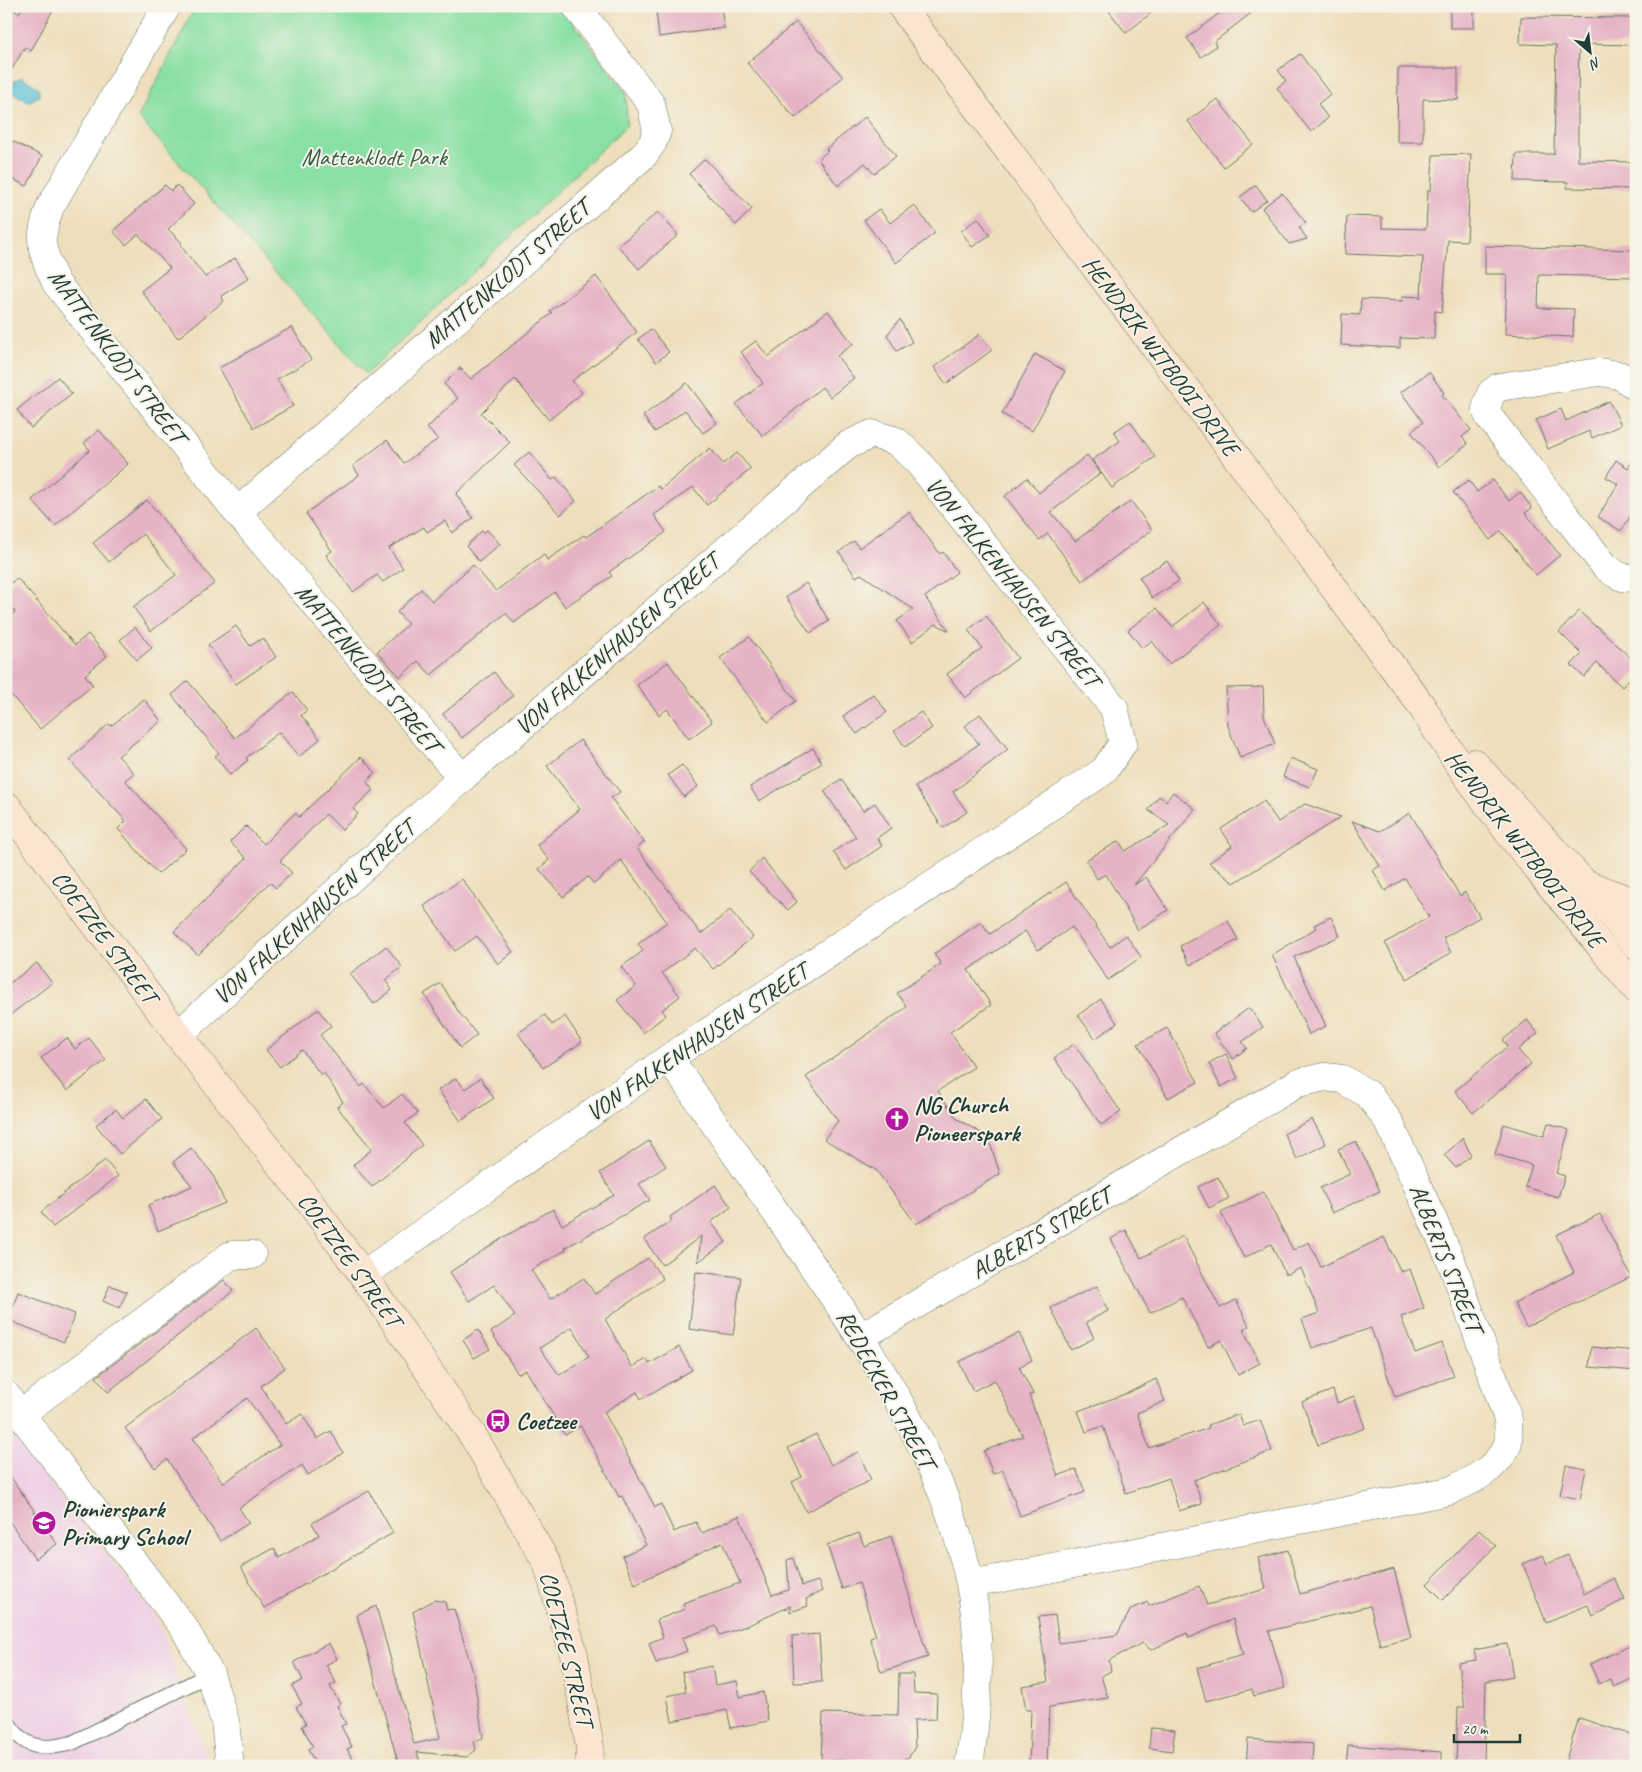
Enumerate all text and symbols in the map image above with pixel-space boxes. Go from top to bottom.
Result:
north arrow [1564,28,1614,78]
text: N [1586,53,1604,74]
park label: Mattenklodt Park [302,142,449,172]
street label: MATTENKLODT STREET [418,190,601,354]
street label: HENDRIK WITBOOI DRIVE [1076,250,1248,464]
street label: MATTENKLODT STREET [42,263,196,454]
street label: VON FALKENHAUSEN STREET [919,471,1110,697]
street label: VON FALKENHAUSEN STREET [508,543,729,741]
street label: MATTENKLODT STREET [289,578,451,763]
street label: HENDRIK WITBOOI DRIVE [1439,744,1613,956]
street label: VON FALKENHAUSEN STREET [207,810,425,1011]
street label: COETZEE STREET [45,865,168,1013]
street label: VON FALKENHAUSEN STREET [580,954,818,1128]
place label: NG Church Pioneerspark [914,1090,1022,1148]
church icon: NG Church Pioneerspark [884,1106,910,1132]
street label: ALBERTS STREET [965,1178,1122,1285]
street label: ALBERTS STREET [1403,1180,1492,1342]
street label: COETZEE STREET [291,1187,412,1337]
street label: REDECKER STREET [830,1305,945,1479]
place label: Coetzee [516,1406,578,1436]
bus stop icon: Coetzee [485,1408,511,1434]
place label: Pionierspark Primary School [62,1494,192,1552]
school or university icon: Pionierspark Primary School [31,1510,57,1536]
street label: COETZEE STREET [533,1568,602,1734]
scale bar [1454,1712,1521,1744]
text: 20 m [1462,1720,1489,1739]

